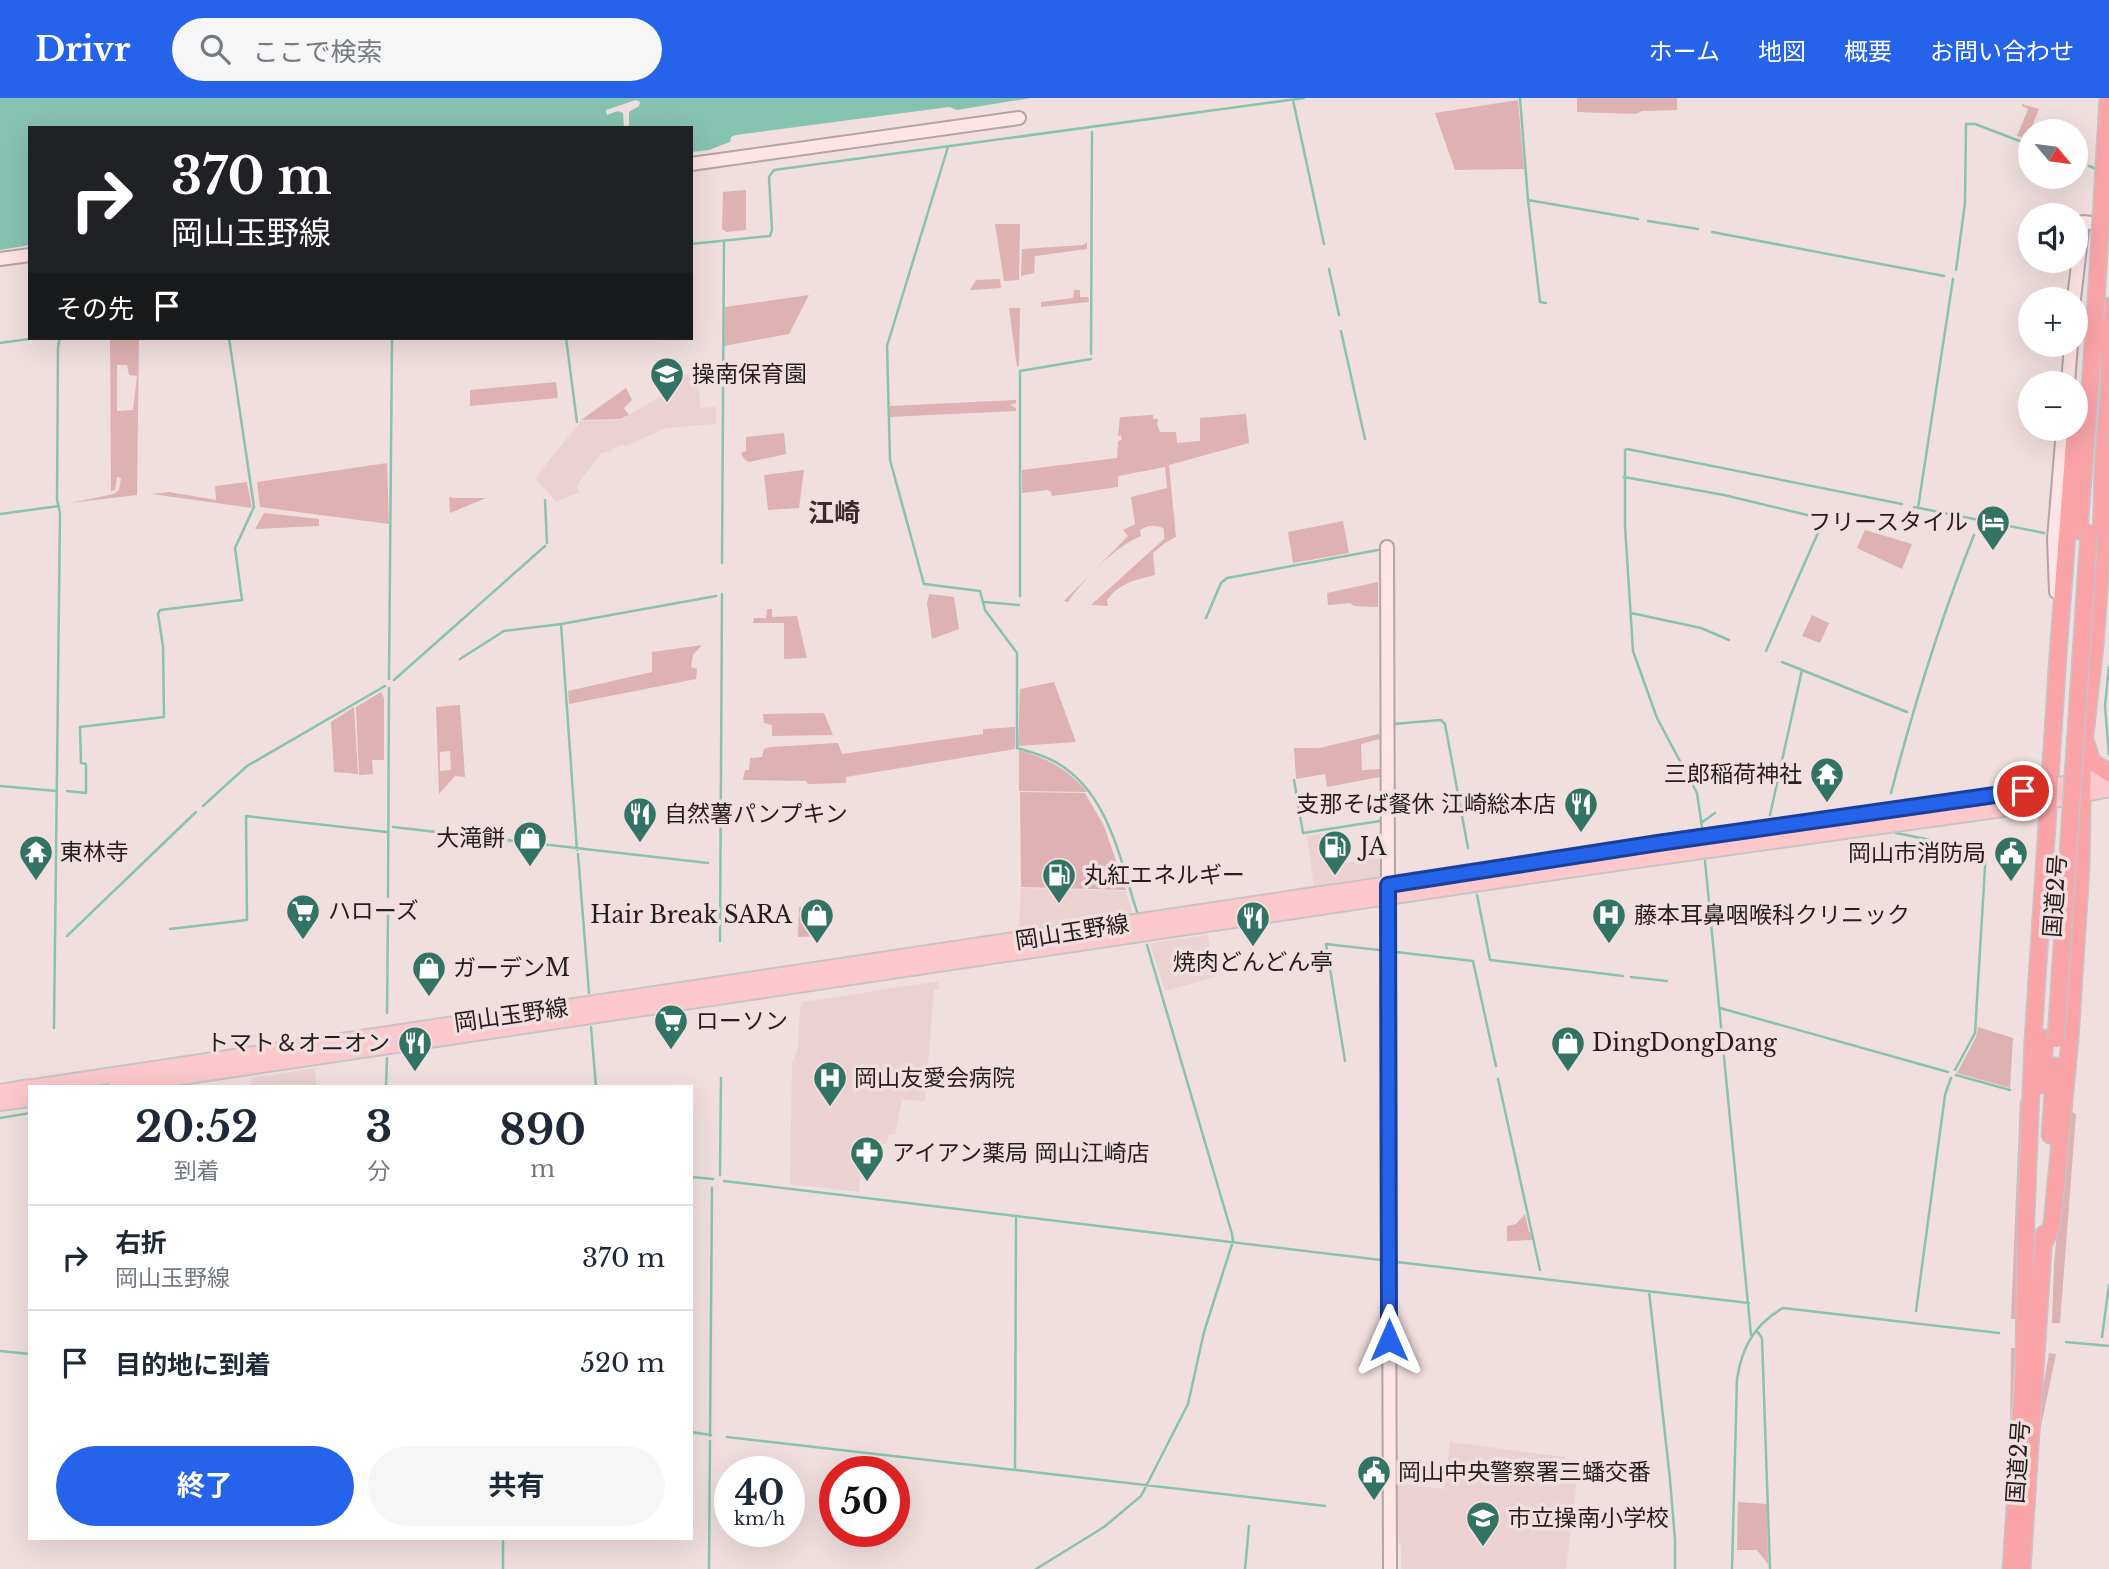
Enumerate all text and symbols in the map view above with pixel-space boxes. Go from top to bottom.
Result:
search box [172,18,662,81]
text: Drivr [35,29,130,70]
icon: search [196,30,234,68]
text: ここで検索 [252,36,382,68]
text: ホーム [1649,37,1720,66]
text: 地図 [1758,37,1806,66]
text: 概要 [1844,37,1892,66]
text: お問い合わせ [1930,37,2074,66]
north arrow [2018,119,2088,189]
map controls [2018,119,2088,441]
text: 370 m [171,146,332,207]
icon: right [56,154,147,245]
button: sound [2018,203,2088,273]
text: 岡山玉野線 [171,213,331,253]
icon: arrive [148,287,186,325]
button: + [2018,287,2088,357]
text: その先 [56,293,134,325]
school or university icon: 操南保育園 [648,355,686,404]
place label: 操南保育園 [692,360,807,388]
button: − [2018,371,2088,441]
district label: 江崎 [808,497,860,529]
hotel icon: フリースタイル [1974,503,2012,552]
place label: フリースタイル [1808,508,1968,536]
temple icon: 三郎稲荷神社 [1808,755,1846,804]
place label: 三郎稲荷神社 [1664,760,1802,788]
pin [1993,761,2053,821]
icon: arrive [2004,772,2042,810]
restaurant icon: 支那そば餐休 江崎総本店 [1562,785,1600,834]
place label: 支那そば餐休 江崎総本店 [1296,790,1556,818]
restaurant icon: 自然薯パンプキン [621,795,659,844]
place label: 自然薯パンプキン [664,800,848,828]
shop icon: 大滝餅 [511,819,549,868]
place label: 大滝餅 [436,824,505,852]
fuel station icon: JA [1316,828,1354,877]
temple icon: 東林寺 [17,833,55,882]
place label: JA [1357,833,1388,861]
public building icon: 岡山市消防局 [1992,834,2030,883]
place label: 東林寺 [60,838,129,866]
place label: 岡山市消防局 [1848,839,1986,867]
street label: 国道2号 [2038,854,2072,938]
fuel station icon: 丸紅エネルギー [1040,856,1078,905]
place label: 丸紅エネルギー [1084,861,1245,889]
supermarket icon: ハローズ [284,892,322,941]
shop icon: Hair Break SARA [798,896,836,945]
hospital icon: 藤本耳鼻咽喉科クリニック [1590,896,1628,945]
place label: ハローズ [328,897,419,925]
restaurant icon: 焼肉どんどん亭 [1234,899,1272,948]
place label: Hair Break SARA [590,901,793,929]
place label: 藤本耳鼻咽喉科クリニック [1634,901,1910,929]
street label: 岡山玉野線 [1013,909,1131,955]
place label: 焼肉どんどん亭 [1173,948,1333,976]
shop icon: ガーデンM [410,949,448,998]
place label: ガーデンM [453,954,570,982]
street label: 岡山玉野線 [452,993,570,1037]
supermarket icon: ローソン [652,1002,690,1051]
place label: ローソン [696,1007,788,1035]
restaurant icon: トマト＆オニオン [396,1024,434,1073]
shop icon: DingDongDang [1549,1024,1587,1073]
place label: トマト＆オニオン [206,1029,390,1057]
place label: DingDongDang [1592,1029,1777,1057]
hospital icon: 岡山友愛会病院 [811,1059,849,1108]
place label: 岡山友愛会病院 [854,1064,1015,1092]
text: 20:52 [135,1101,258,1153]
text: 3 [365,1101,392,1153]
text: 890 [499,1104,586,1156]
pharmacy icon: アイアン薬局 岡山江崎店 [848,1134,886,1183]
place label: アイアン薬局 岡山江崎店 [892,1139,1150,1167]
text: m [530,1155,555,1183]
text: 到着 [174,1157,220,1185]
text: 分 [367,1157,390,1185]
text: 右折 [115,1227,167,1259]
icon: right [56,1239,94,1277]
text: 370 m [582,1242,665,1274]
text: 岡山玉野線 [115,1264,230,1292]
position arrow [1352,1303,1426,1377]
icon: arrive [56,1344,94,1382]
text: 520 m [580,1347,665,1379]
text: 目的地に到着 [115,1349,271,1381]
street label: 国道2号 [2001,1420,2035,1504]
button: 終了 [56,1446,354,1526]
button: 共有 [368,1446,665,1526]
public building icon: 岡山中央警察署三蟠交番 [1355,1453,1393,1502]
speed limit sign: 50 [819,1456,910,1547]
place label: 岡山中央警察署三蟠交番 [1398,1458,1651,1486]
text: 40 [735,1471,784,1514]
school or university icon: 市立操南小学校 [1464,1499,1502,1548]
place label: 市立操南小学校 [1508,1504,1669,1532]
text: km/h [734,1508,785,1530]

